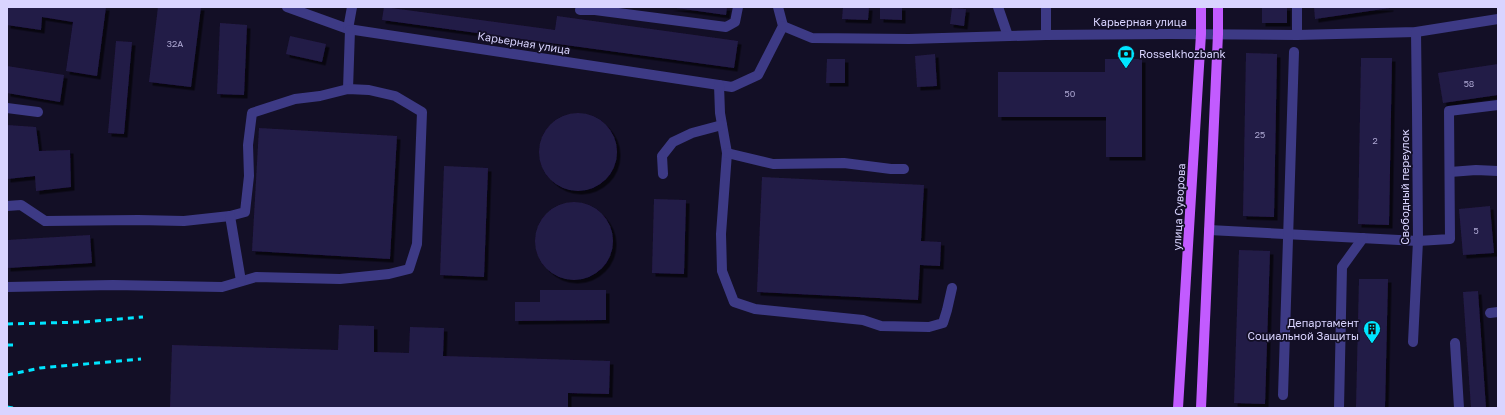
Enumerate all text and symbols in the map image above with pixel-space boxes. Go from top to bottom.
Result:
street label: Карьерная улица [1093,15,1187,28]
street label: Карьерная улица [477,29,571,56]
house number: 32А [167,38,183,49]
bank icon: Rosselkhozbank [1116,44,1136,69]
place label: Rosselkhozbank [1139,47,1226,60]
house number: 58 [1464,78,1474,89]
house number: 50 [1065,88,1076,99]
house number: 25 [1255,129,1265,140]
street label: Свободный переулок [1398,129,1411,245]
house number: 2 [1372,135,1378,146]
street label: улица Суворова [1170,163,1187,251]
house number: 5 [1473,225,1479,236]
place label: Департамент Социальной Защиты [1248,316,1360,342]
building icon: Департамент Социальной Защиты [1362,319,1382,344]

